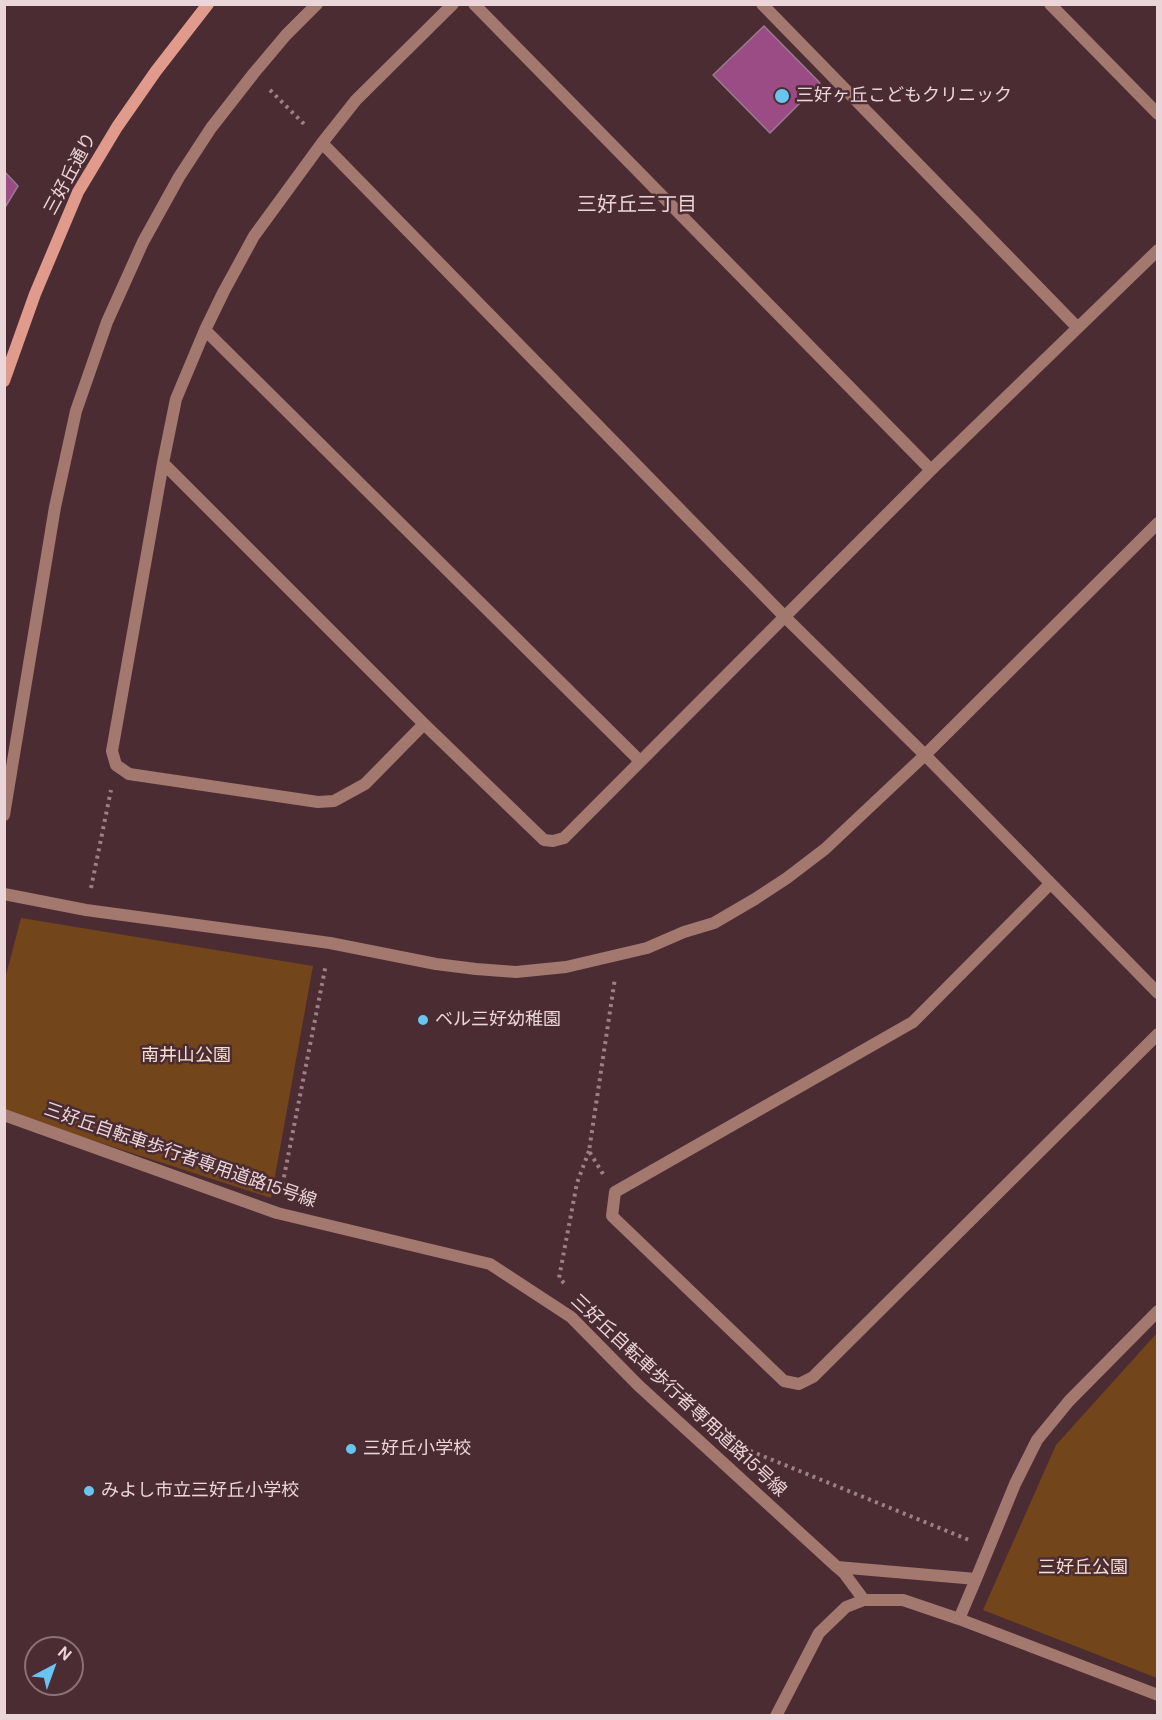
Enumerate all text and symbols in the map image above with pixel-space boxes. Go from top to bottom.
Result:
place label: 三好ヶ丘こどもクリニック [796,85,1012,107]
marker: 三好ヶ丘こどもクリニック [773,87,791,105]
street label: 三好丘通り [40,129,102,219]
district label: 三好丘三丁目 [577,194,697,218]
place label: ベル三好幼稚園 [435,1009,561,1031]
marker: ベル三好幼稚園 [416,1013,430,1027]
park label: 南井山公園 [141,1045,231,1067]
street label: 三好丘自転車歩行者専用道路15号線 [41,1099,319,1213]
street label: 三好丘自転車歩行者専用道路15号線 [566,1290,790,1502]
place label: 三好丘小学校 [363,1438,471,1460]
marker: 三好丘小学校 [344,1442,358,1456]
place label: みよし市立三好丘小学校 [101,1480,299,1502]
marker: みよし市立三好丘小学校 [82,1484,96,1498]
park label: 三好丘公園 [1038,1557,1128,1579]
north arrow [24,1636,84,1696]
text: N [54,1642,76,1665]

